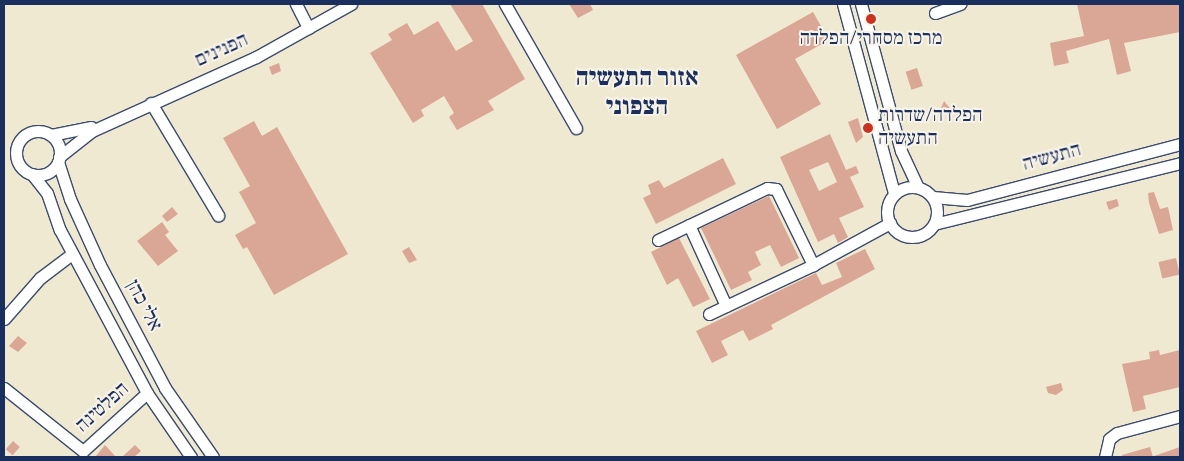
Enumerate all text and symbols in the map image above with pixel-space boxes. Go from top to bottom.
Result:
marker: מרכז מסחרי/הפלדה [865,13,877,25]
place label: מרכז מסחרי/הפלדה [799,27,943,51]
street label: הפנינים [192,29,252,73]
district label: אזור התעשיה הצפוני [575,65,699,124]
place label: הפלדה/שדרות התעשיה [878,104,983,151]
marker: הפלדה/שדרות התעשיה [862,122,874,134]
street label: התעשיה [1020,139,1084,177]
street label: אלי כהן [120,276,166,336]
street label: הפלטינה [71,378,135,438]

